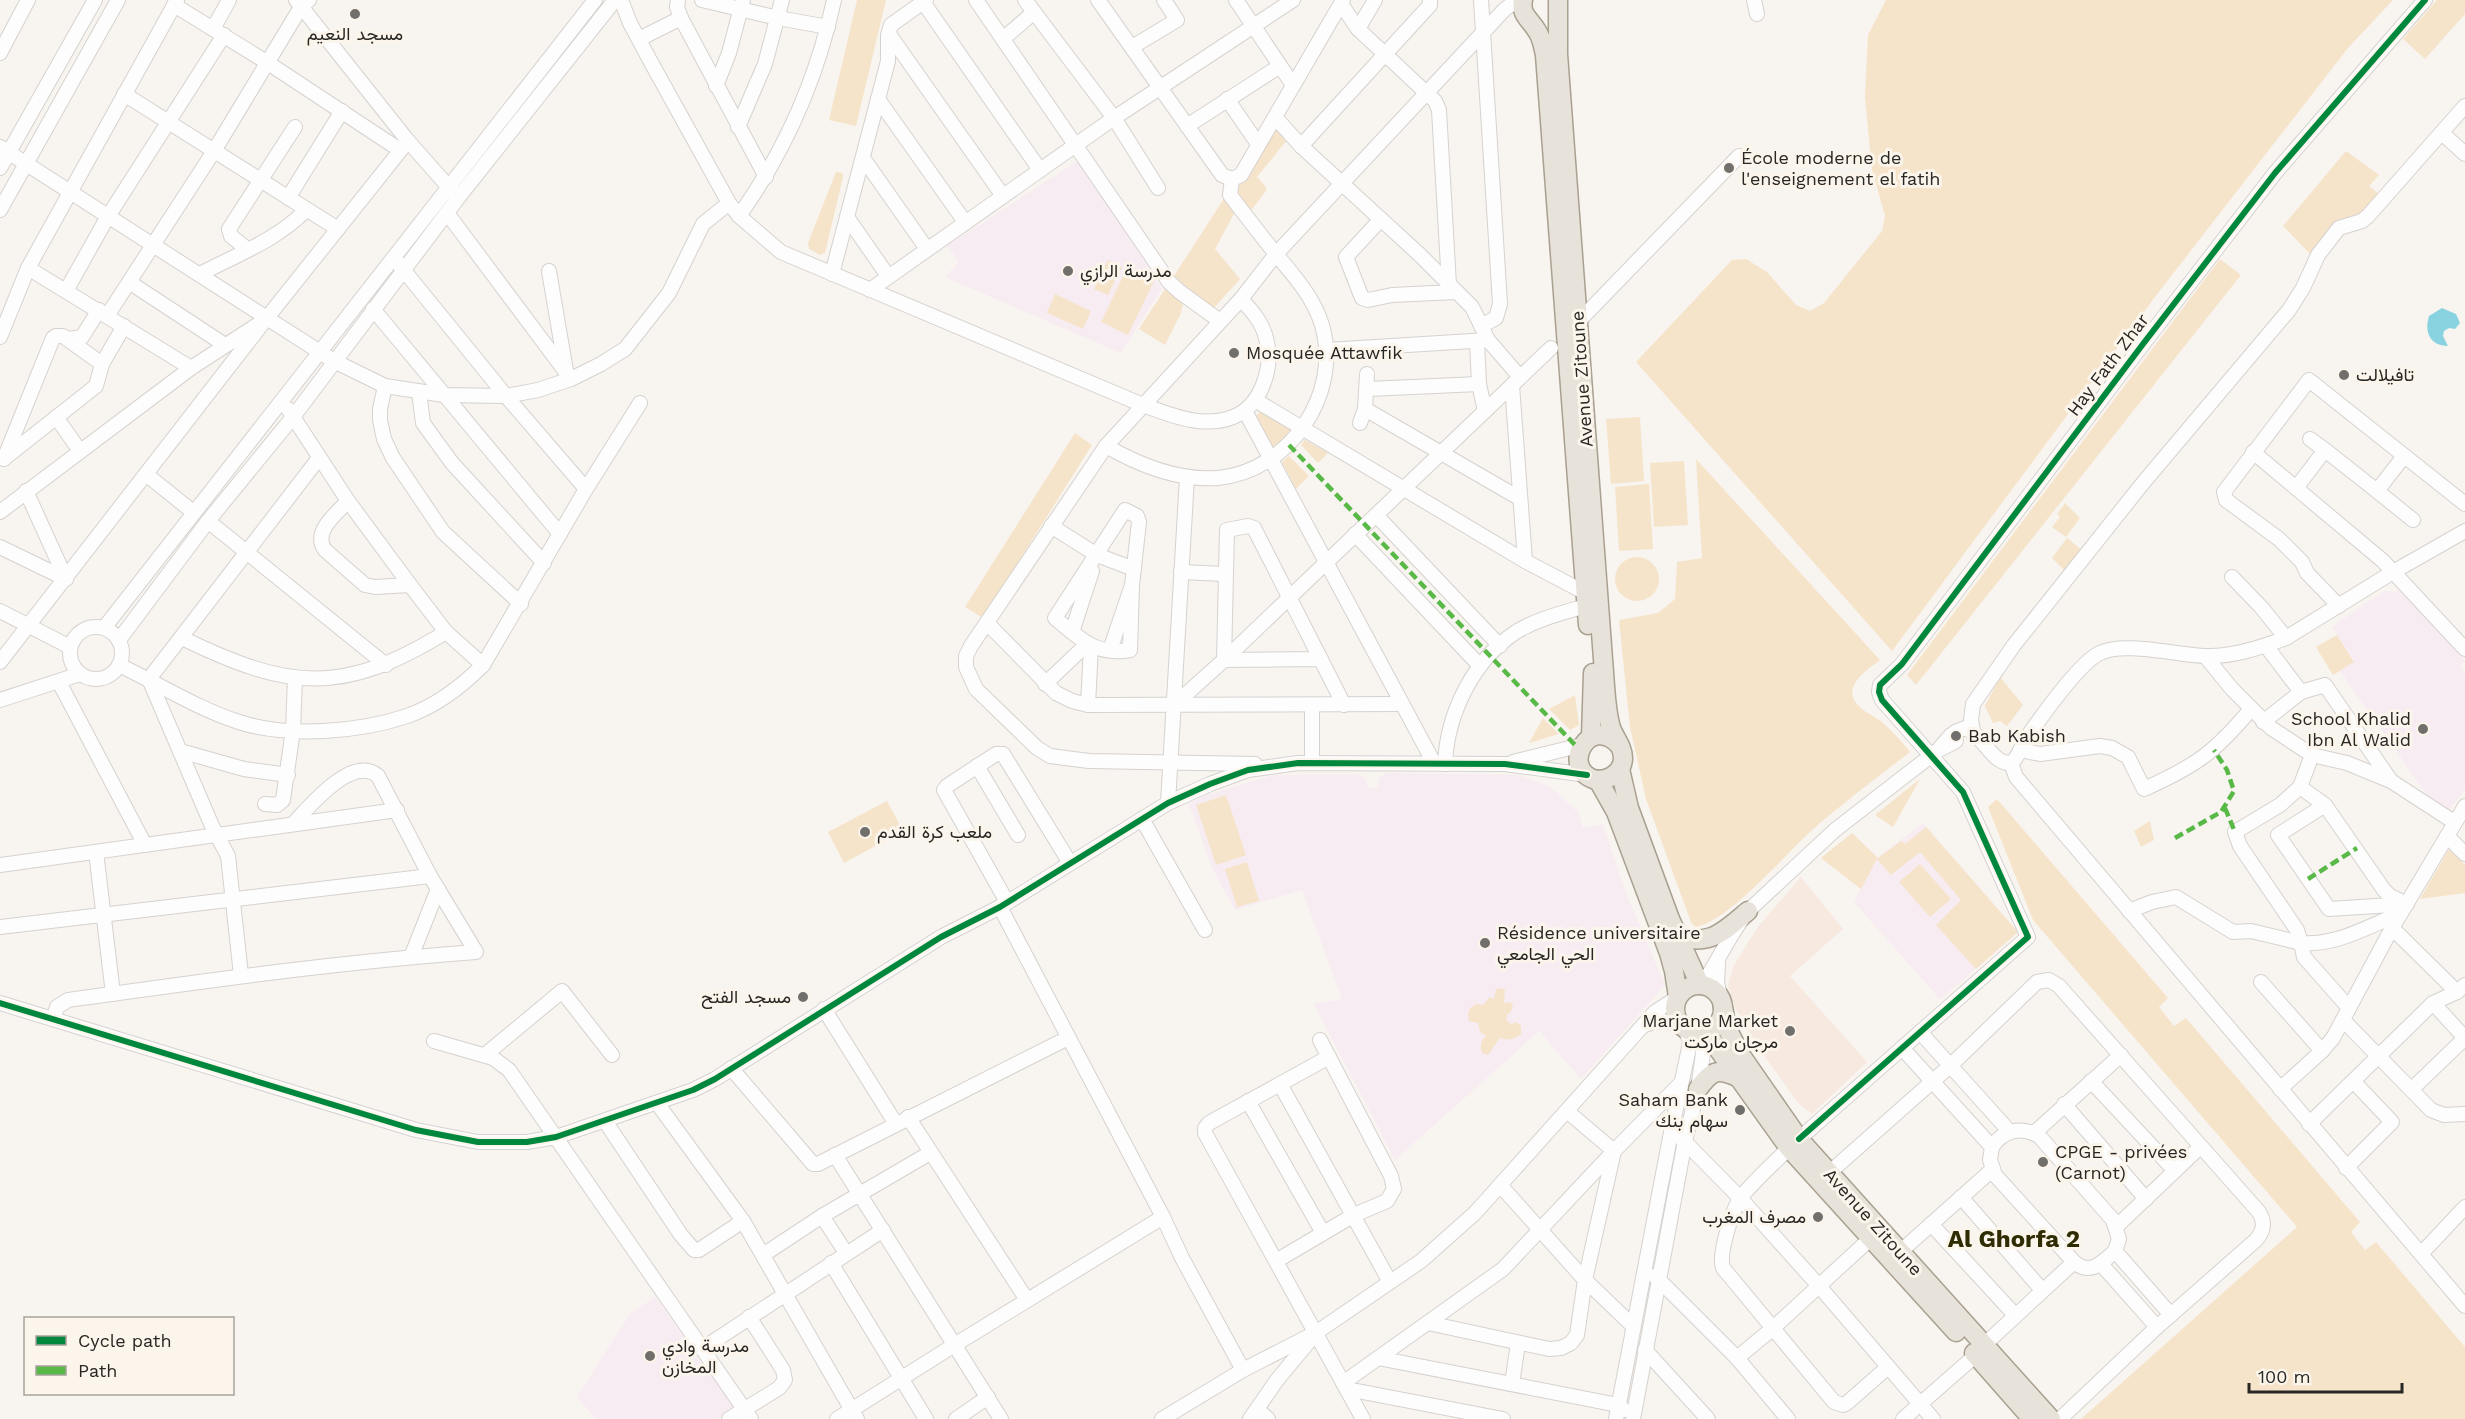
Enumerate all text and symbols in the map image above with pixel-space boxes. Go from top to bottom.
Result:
marker: مسجد النعيم [348,7,362,21]
place label: مسجد النعيم [307,23,403,46]
place label: École moderne de l'enseignement el fatih [1741,147,1940,189]
marker: École moderne de l'enseignement el fatih [1722,161,1736,175]
place label: مدرسة الرازي [1080,260,1172,286]
marker: مدرسة الرازي [1061,264,1075,278]
street label: Hay Fath Zhar [2062,309,2153,420]
street label: Avenue Zitoune [1566,310,1597,448]
place label: Mosquée Attawfik [1246,342,1402,363]
marker: Mosquée Attawfik [1227,346,1241,360]
place label: تافيلالت [2356,364,2414,385]
marker: تافيلالت [2337,368,2351,382]
place label: School Khalid Ibn Al Walid [2291,708,2411,750]
marker: School Khalid Ibn Al Walid [2416,722,2430,736]
place label: Bab Kabish [1968,725,2066,746]
marker: Bab Kabish [1949,729,1963,743]
place label: ملعب كرة القدم [877,821,992,844]
marker: ملعب كرة القدم [858,825,872,839]
place label: Résidence universitaire الحي الجامعي [1497,922,1701,969]
marker: Résidence universitaire الحي الجامعي [1478,936,1492,950]
place label: مسجد الفتح [701,986,791,1009]
marker: مسجد الفتح [796,990,810,1004]
place label: Marjane Market مرجان ماركت [1642,1010,1778,1053]
marker: Marjane Market مرجان ماركت [1783,1024,1797,1038]
place label: Saham Bank سهام بنك [1619,1089,1728,1133]
marker: Saham Bank سهام بنك [1733,1103,1747,1117]
place label: CPGE - privées (Carnot) [2055,1141,2187,1183]
marker: CPGE - privées (Carnot) [2036,1155,2050,1169]
street label: Avenue Zitoune [1820,1164,1927,1280]
place label: مصرف المغرب [1702,1206,1806,1228]
marker: مصرف المغرب [1811,1210,1825,1224]
district label: Al Ghorfa 2 [1948,1225,2080,1253]
legend [24,1317,234,1395]
text: Cycle path [78,1330,172,1351]
place label: مدرسة وادي المخازن [662,1335,749,1378]
marker: مدرسة وادي المخازن [643,1349,657,1363]
scale bar [2249,1356,2402,1394]
text: Path [78,1360,118,1381]
text: 100 m [2258,1366,2311,1387]

